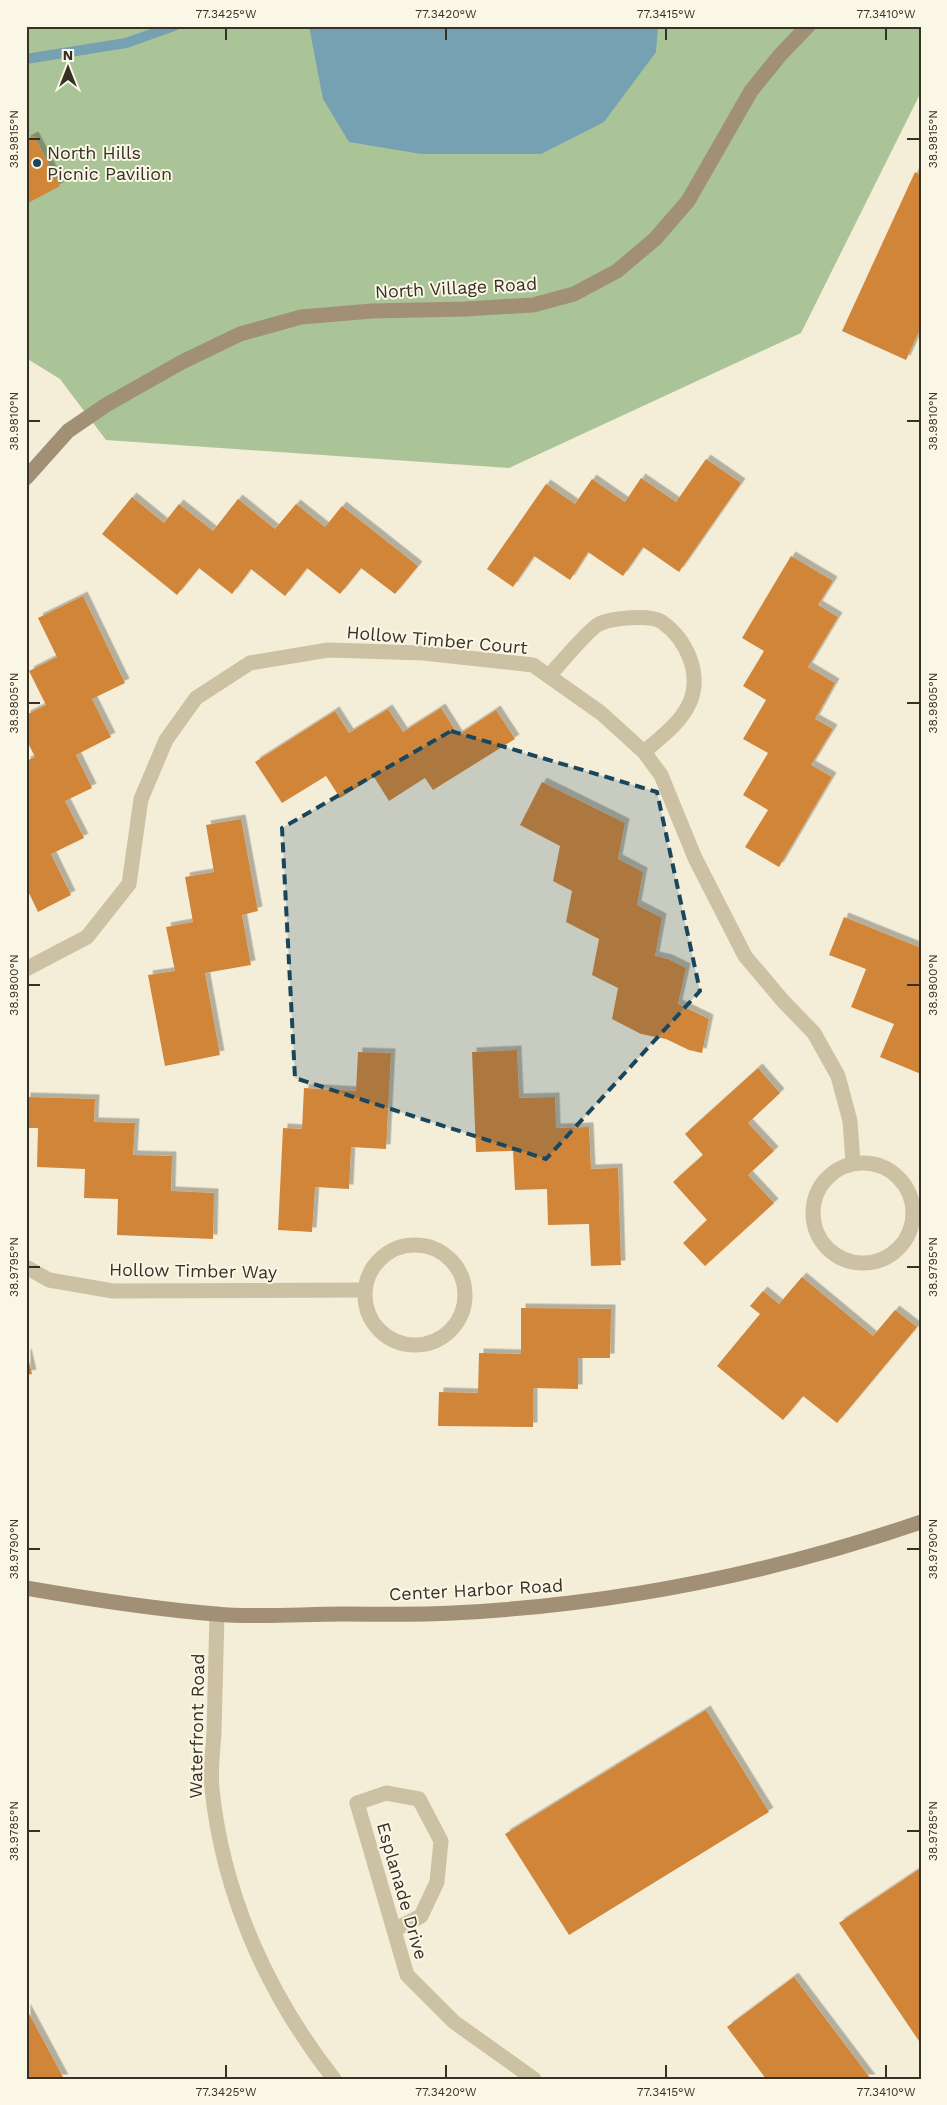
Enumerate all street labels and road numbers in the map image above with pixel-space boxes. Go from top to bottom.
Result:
street label: North Village Road [374,273,538,302]
street label: Hollow Timber Court [346,621,529,658]
street label: Hollow Timber Way [109,1259,278,1282]
street label: Center Harbor Road [388,1574,564,1605]
street label: Waterfront Road [185,1653,208,1799]
street label: Esplanade Drive [373,1820,432,1962]

